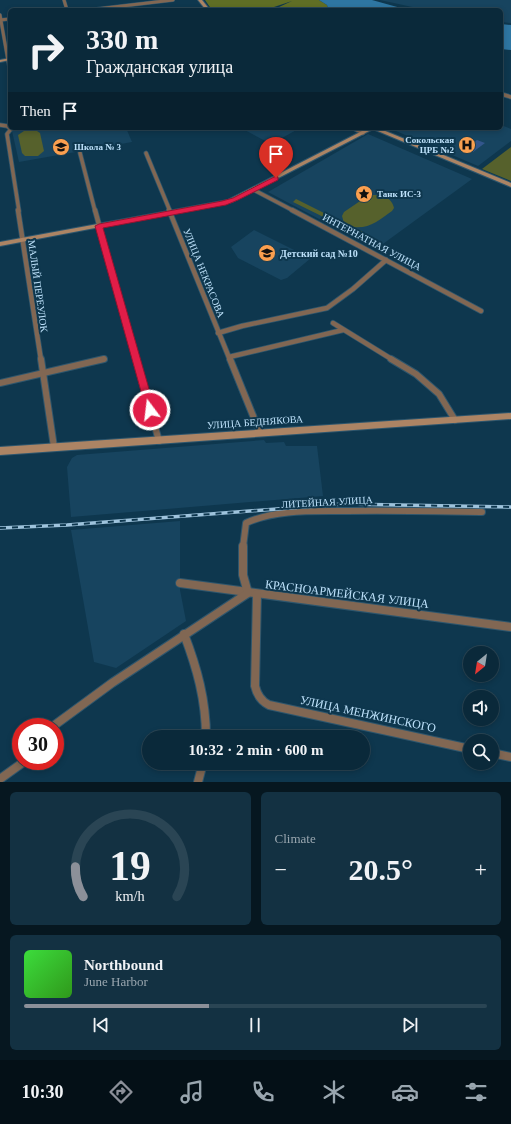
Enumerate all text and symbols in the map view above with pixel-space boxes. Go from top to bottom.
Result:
icon: right [20,24,72,76]
text: 330 m [86,24,158,55]
text: Гражданская улица [86,57,233,77]
icon: arrive [59,100,81,122]
text: Then [20,103,51,119]
place label: Сокольская ЦРБ №2 [405,135,454,155]
hospital icon: Сокольская ЦРБ №2 [457,135,477,155]
school or university icon: Школа № 3 [51,137,71,157]
pin [259,137,293,178]
place label: Школа № 3 [74,142,121,152]
icon: arrive [265,143,287,165]
place icon: Танк ИС-3 [354,184,374,204]
place label: Танк ИС-3 [377,189,421,199]
street label: ИНТЕРНАТНАЯ УЛИЦА [321,211,424,273]
street label: УЛИЦА НЕКРАСОВА [181,227,227,320]
street label: МАЛЫЙ ПЕРЕУЛОК [26,239,50,333]
school or university icon: Детский сад №10 [257,243,277,263]
place label: Детский сад №10 [280,248,358,259]
position arrow [129,389,171,431]
street label: УЛИЦА БЕДНЯКОВА [207,413,304,431]
street label: ЛИТЕЙНАЯ УЛИЦА [281,494,374,510]
street label: КРАСНОАРМЕЙСКАЯ УЛИЦА [264,577,430,611]
north arrow [463,646,499,682]
map controls [463,646,499,770]
button: sound [463,690,499,726]
street label: УЛИЦА МЕНЖИНСКОГО [299,693,438,735]
speed limit sign: 30 [12,718,64,770]
button: search [463,734,499,770]
text: 10:32 · 2 min · 600 m [189,742,324,758]
text: Climate [275,831,316,846]
text: 19 [109,842,151,888]
text: 20.5° [349,853,413,886]
text: − [275,857,287,882]
text: + [475,857,487,882]
text: km/h [116,887,145,903]
text: Northbound [84,957,163,973]
text: June Harbor [84,974,148,989]
icon: previous [90,1014,112,1036]
icon: pause [244,1014,266,1036]
icon: next [399,1014,421,1036]
icon: directions [107,1078,135,1106]
icon: music [178,1078,206,1106]
icon: phone [249,1078,277,1106]
icon: climate [320,1078,348,1106]
icon: car [391,1078,419,1106]
icon: filters [462,1078,490,1106]
text: 10:30 [22,1082,64,1102]

